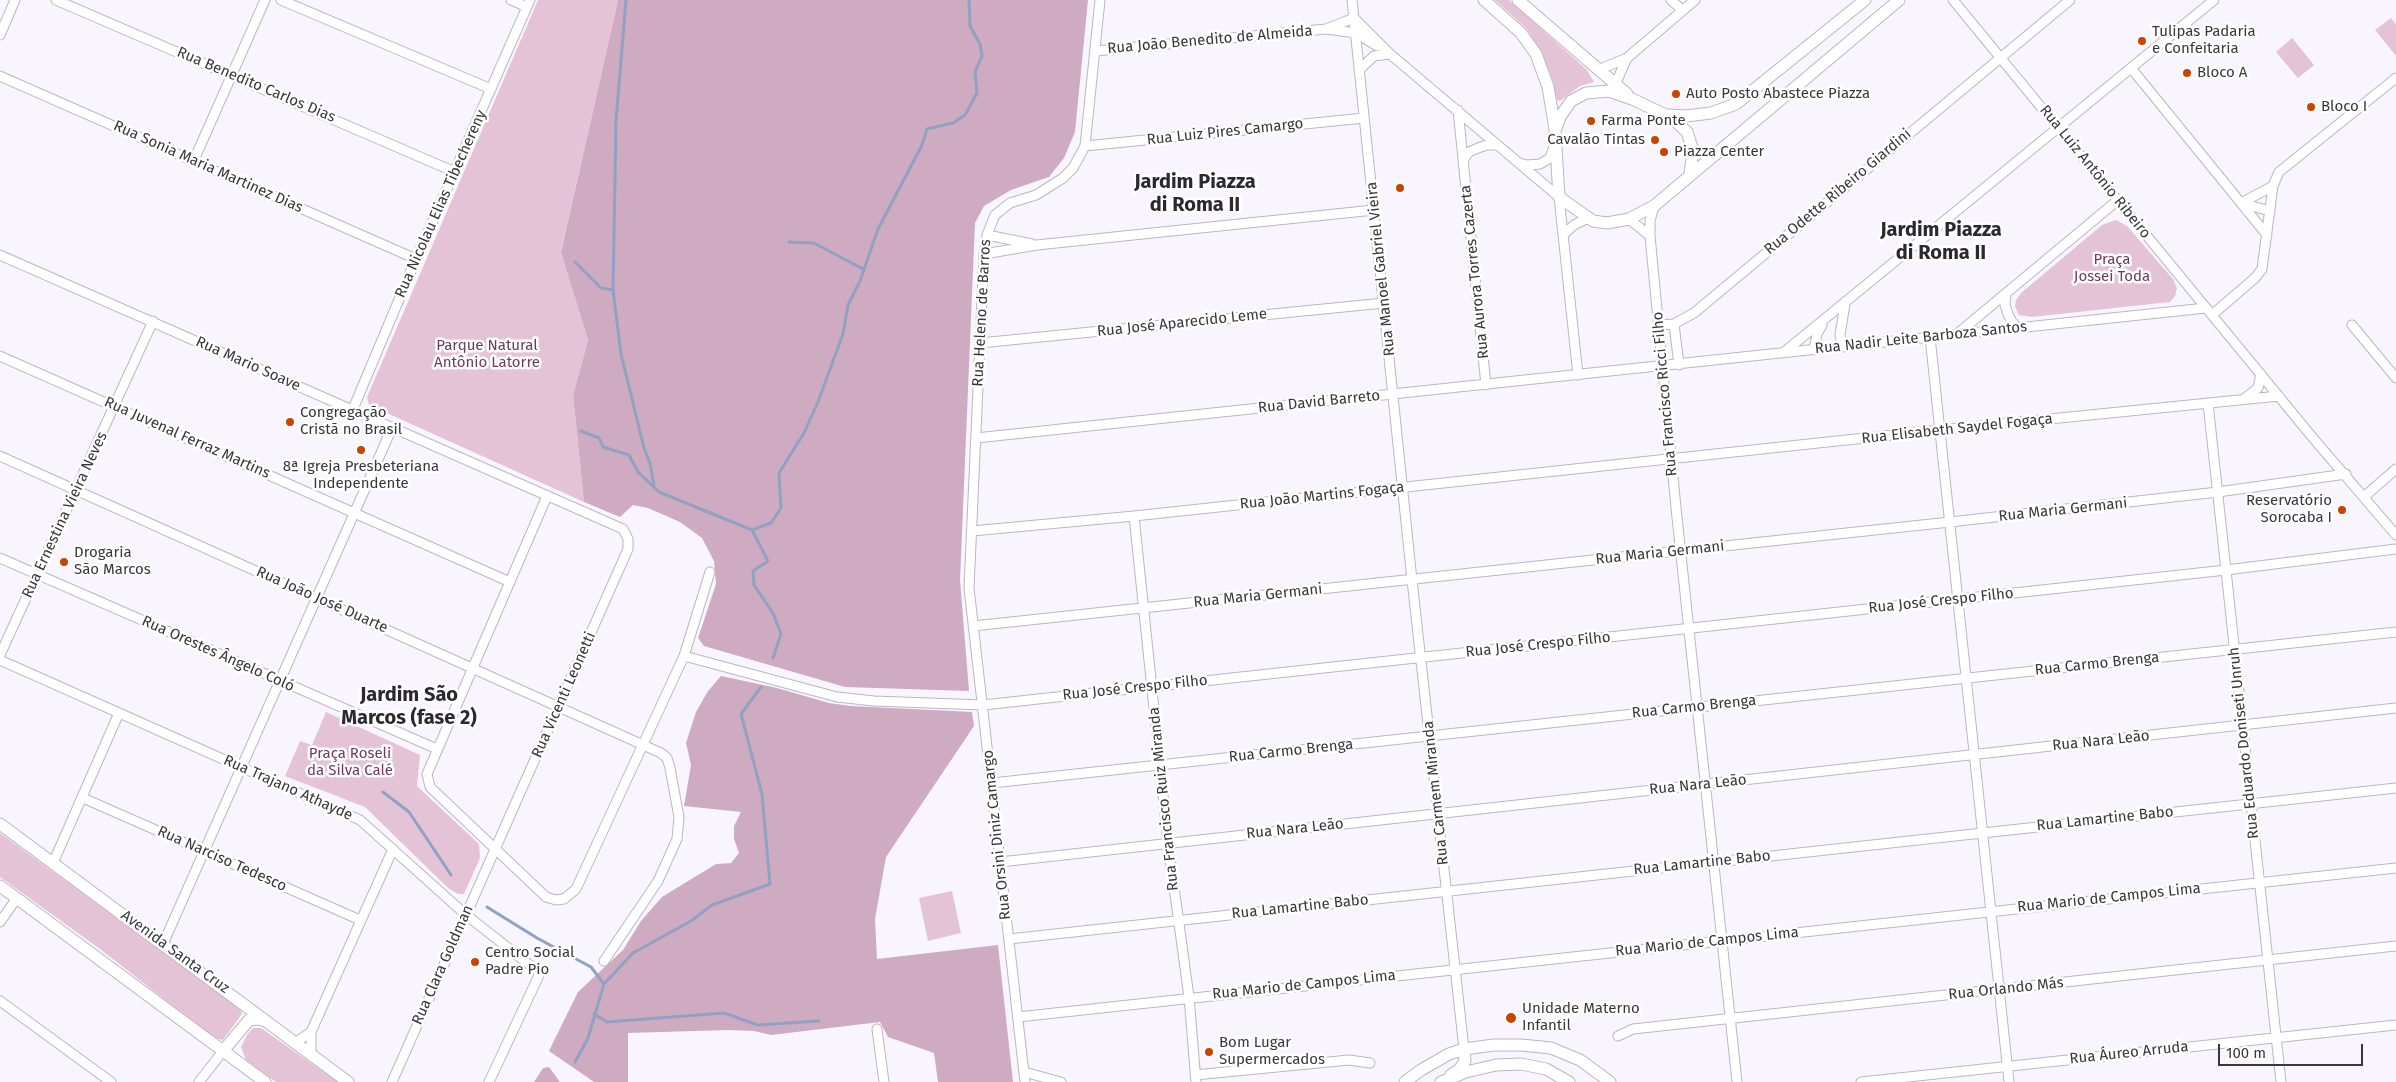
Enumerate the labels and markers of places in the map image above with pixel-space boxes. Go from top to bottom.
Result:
place label: Tulipas Padaria e Confeitaria [2152,23,2256,58]
marker: Tulipas Padaria e Confeitaria [2136,35,2148,47]
place label: Bloco A [2197,64,2247,82]
marker: Bloco A [2181,67,2193,79]
place label: Auto Posto Abastece Piazza [1686,85,1870,103]
marker: Auto Posto Abastece Piazza [1670,88,1682,100]
place label: Bloco I [2321,98,2367,116]
marker: Bloco I [2305,101,2317,113]
place label: Farma Ponte [1601,112,1686,130]
marker: Farma Ponte [1585,115,1597,127]
place label: Cavalão Tintas [1547,131,1645,149]
marker: Cavalão Tintas [1649,134,1661,146]
place label: Piazza Center [1674,143,1764,161]
marker: Piazza Center [1658,146,1670,158]
place label: ㅤ [1410,179,1424,197]
marker: ㅤ [1394,182,1406,194]
place label: Congregação Cristã no Brasil [300,404,402,439]
marker: Congregação Cristã no Brasil [284,416,296,428]
marker: 8ª Igreja Presbeteriana Independente [355,444,367,456]
place label: 8ª Igreja Presbeteriana Independente [283,458,439,493]
place label: Reservatório Sorocaba I [2246,492,2332,527]
marker: Reservatório Sorocaba I [2336,504,2348,516]
place label: Drogaria São Marcos [74,544,151,579]
marker: Drogaria São Marcos [58,556,70,568]
place label: Centro Social Padre Pio [485,944,574,979]
marker: Centro Social Padre Pio [469,956,481,968]
place label: Unidade Materno Infantil [1522,1000,1640,1035]
marker: Unidade Materno Infantil [1504,1011,1518,1025]
place label: Bom Lugar Supermercados [1219,1034,1325,1069]
marker: Bom Lugar Supermercados [1203,1046,1215,1058]

